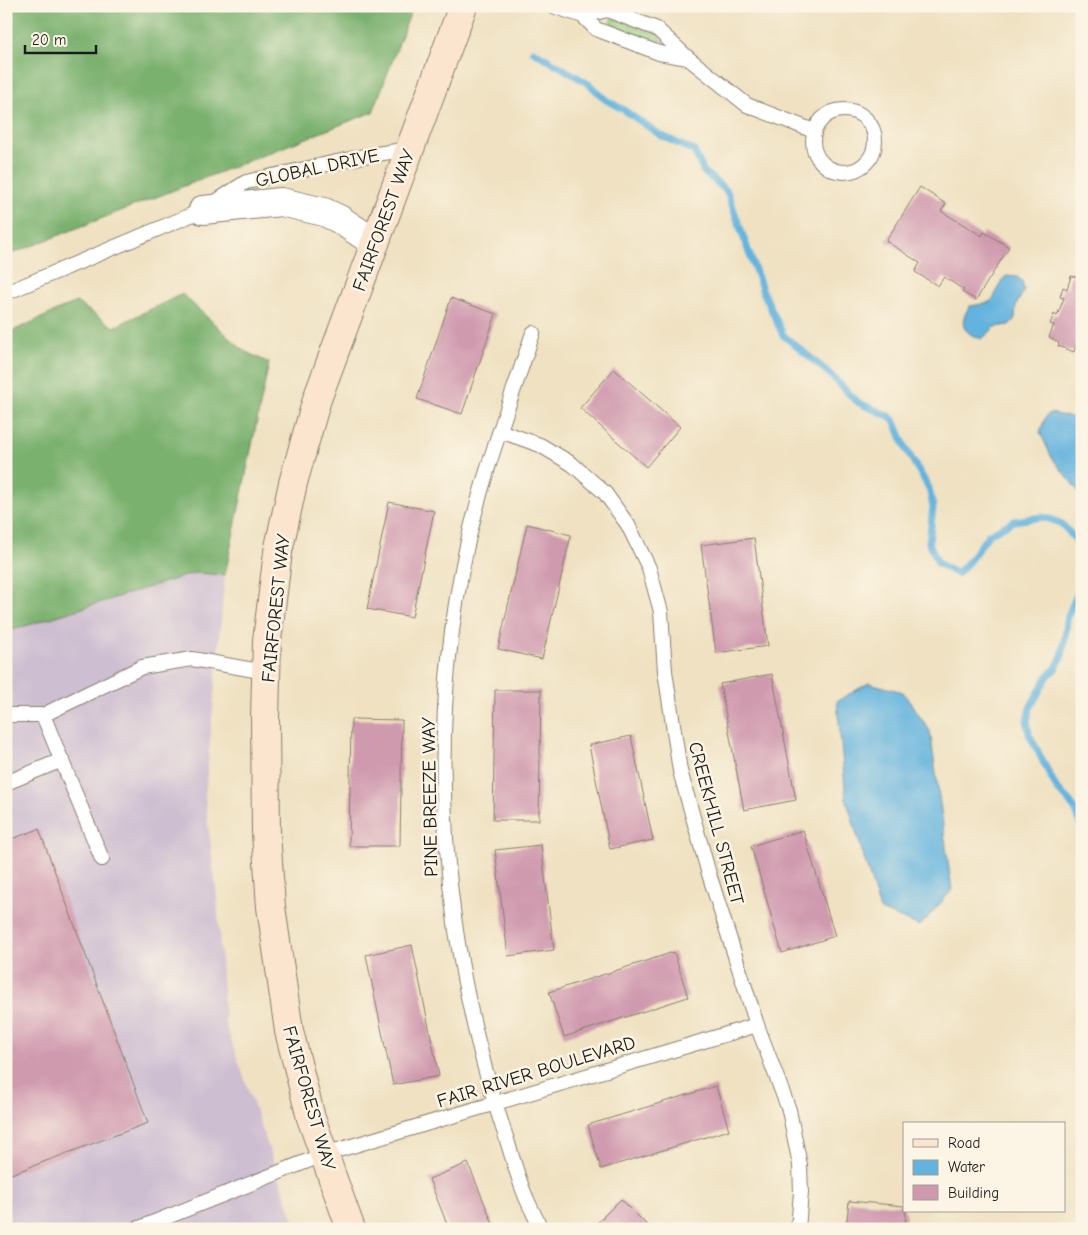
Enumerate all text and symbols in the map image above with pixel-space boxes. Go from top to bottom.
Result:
scale bar [25,22,96,54]
text: 20 m [32,31,66,49]
street label: GLOBAL DRIVE [253,144,381,192]
street label: FAIRFOREST WAY [348,146,420,294]
street label: FAIRFOREST WAY [257,532,295,684]
street label: PINE BREEZE WAY [418,716,442,877]
street label: CREEKHILL STREET [684,739,748,907]
street label: FAIRFOREST WAY [278,1023,340,1174]
street label: FAIR RIVER BOULEVARD [434,1031,638,1113]
legend [903,1122,1066,1212]
text: Road [948,1134,980,1152]
text: Water [948,1158,985,1176]
text: Building [948,1184,999,1202]

